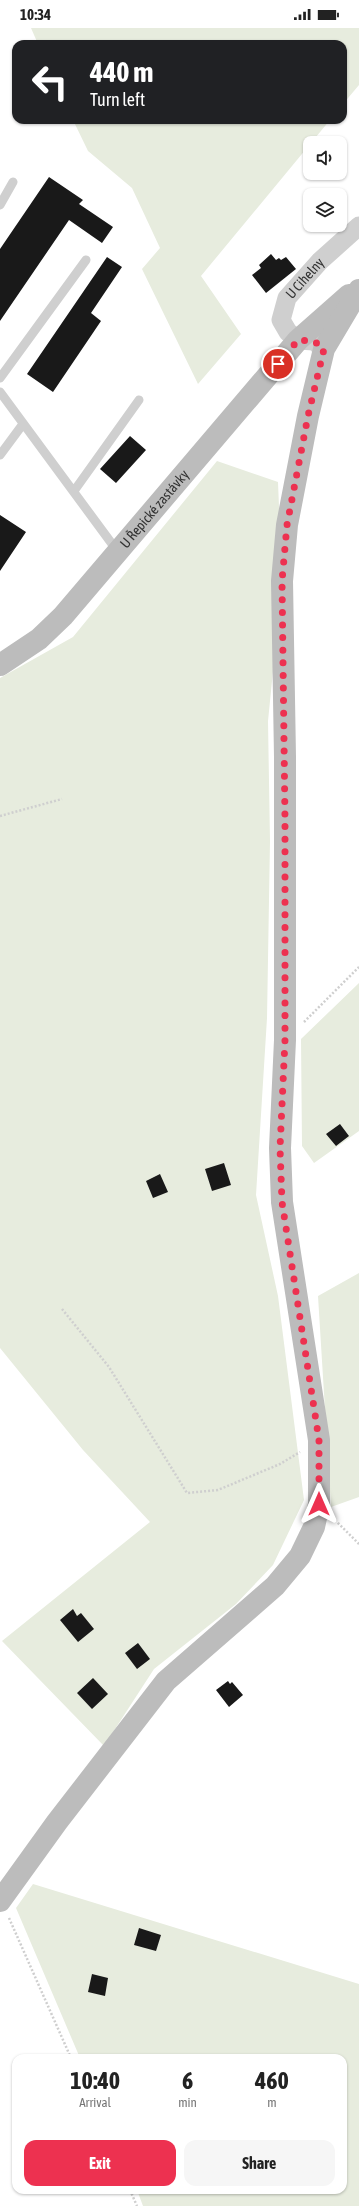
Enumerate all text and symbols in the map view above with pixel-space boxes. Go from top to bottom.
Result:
text: 10:34 [20,6,51,23]
icon: left [24,56,76,108]
text: 440 m [90,56,153,88]
text: Turn left [90,89,145,110]
map controls [303,136,347,232]
button: sound [303,136,347,180]
button: layers [303,188,347,232]
street label: U Cihelny [282,254,327,302]
pin [261,347,295,381]
icon: arrive [267,353,289,375]
street label: U Řepické zastávky [117,466,192,551]
position arrow [298,1483,340,1525]
text: 10:40 [70,2067,120,2094]
text: 6 [182,2067,193,2094]
text: 460 [255,2067,289,2094]
text: Arrival [79,2095,111,2110]
text: min [178,2095,197,2110]
text: m [267,2095,277,2110]
button: Exit [24,2140,176,2186]
button: Share [184,2140,335,2186]

